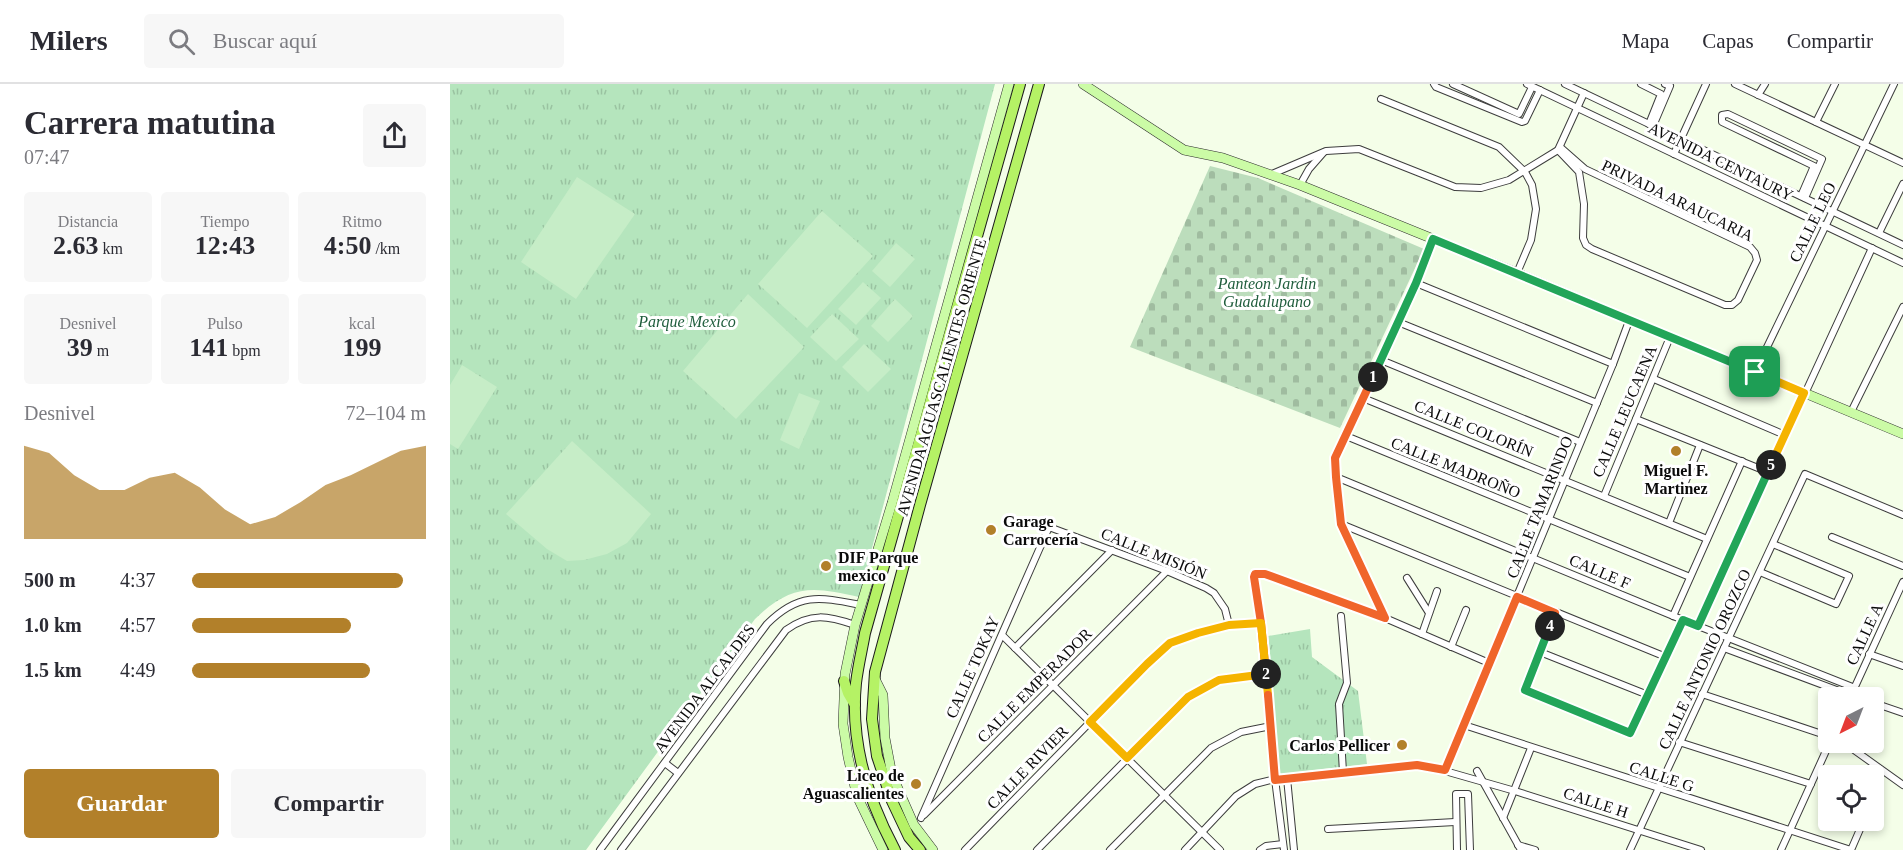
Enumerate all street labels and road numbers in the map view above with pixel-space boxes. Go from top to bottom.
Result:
street label: AVENIDA CENTAURY [1646,119,1796,204]
street label: PRIVADA ARAUCARIA [1599,156,1757,245]
street label: CALLE LEO [1786,180,1839,265]
street label: AVENIDA AGUASCALIENTES ORIENTE [894,237,989,518]
street label: CALLE LEUCAENA [1589,342,1660,480]
street label: CALLE COLORÍN [1412,396,1537,460]
street label: CALLE MADROÑO [1389,434,1523,501]
street label: CALLE TAMARINDO [1503,434,1576,581]
street label: CALLE MISIÓN [1099,524,1210,583]
street label: CALLE F [1567,551,1633,592]
street label: CALLE ANTONIO OROZCO [1655,566,1754,752]
street label: CALLE A [1843,600,1886,668]
street label: CALLE TOKAY [942,613,1003,721]
street label: AVENIDA ALCALDES [650,621,758,756]
street label: CALLE EMPERADOR [974,625,1095,746]
street label: CALLE RIVIER [983,722,1072,812]
street label: CALLE G [1627,758,1697,795]
street label: CALLE H [1561,784,1631,821]

